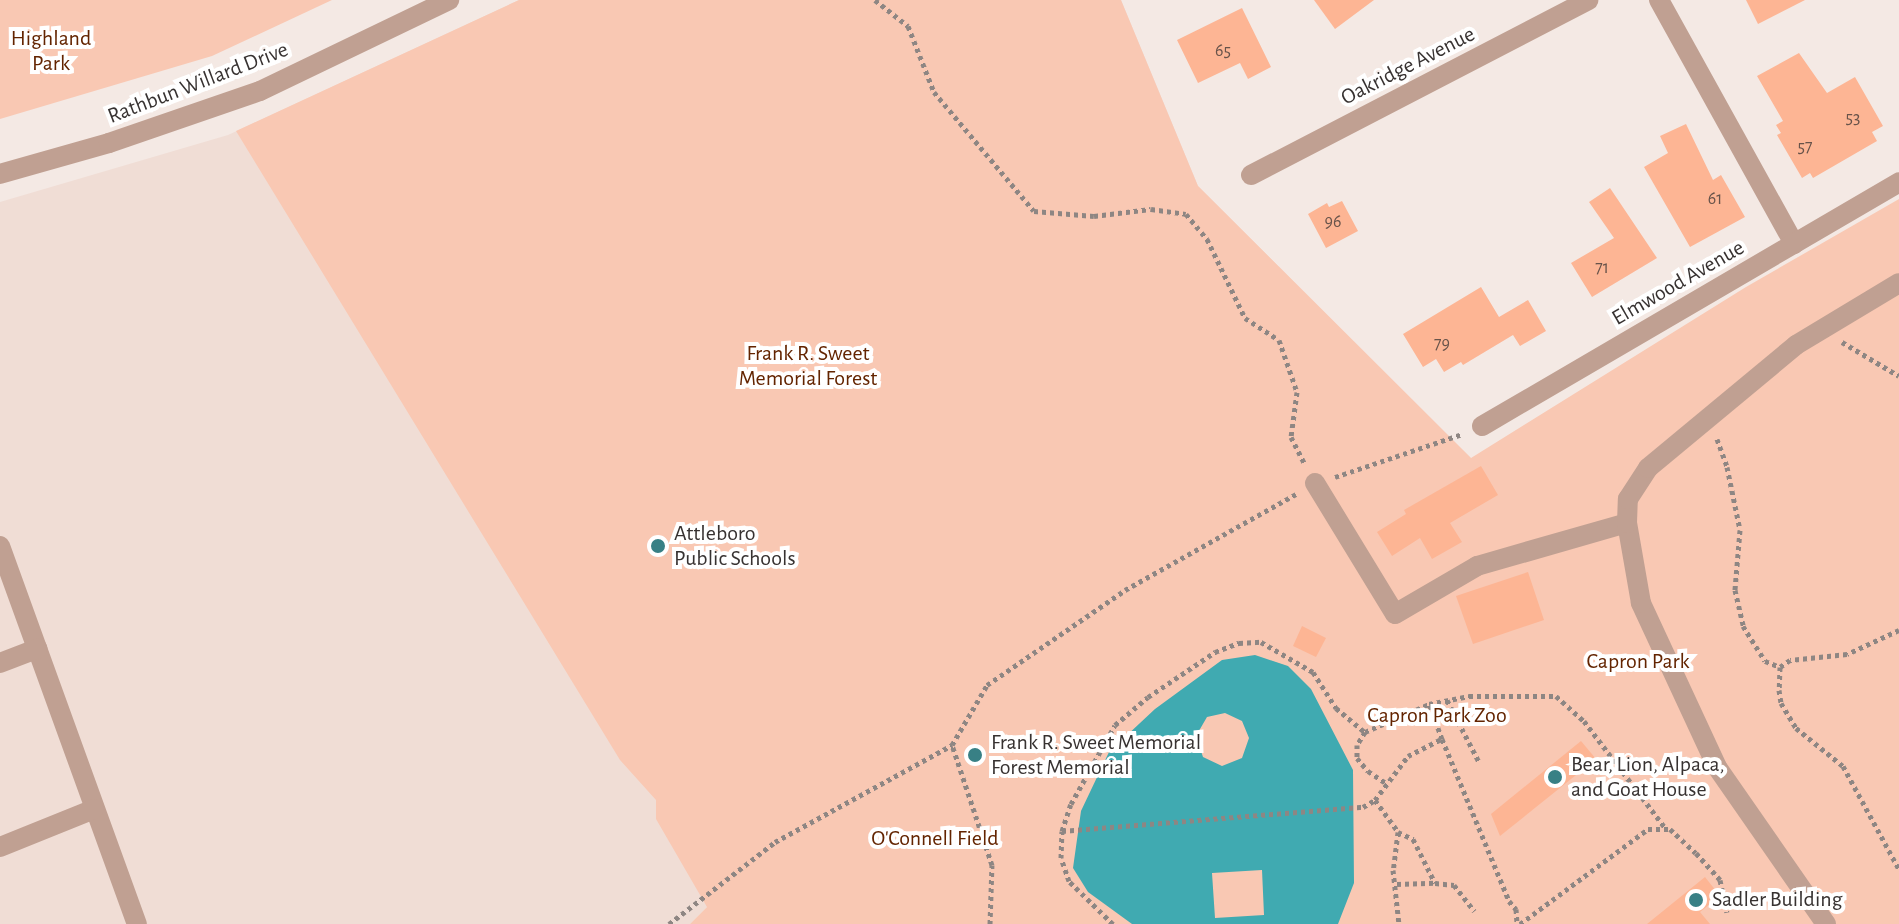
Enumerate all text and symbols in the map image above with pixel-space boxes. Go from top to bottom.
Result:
street label: Oakridge Avenue [1337,21,1479,111]
park label: Highland Park [11,25,91,76]
street label: Rathbun Willard Drive [104,36,292,130]
house number: 65 [1215,40,1231,62]
house number: 53 [1846,107,1860,129]
house number: 57 [1797,136,1813,158]
house number: 61 [1708,188,1722,210]
house number: 96 [1325,211,1341,233]
street label: Elmwood Avenue [1607,234,1749,332]
house number: 71 [1595,257,1609,279]
house number: 79 [1434,333,1450,355]
park label: Frank R. Sweet Memorial Forest [739,340,877,392]
place label: Attleboro Public Schools [674,520,796,572]
marker: Attleboro Public Schools [649,537,667,555]
park label: Capron Park [1586,649,1690,675]
park label: Capron Park Zoo [1367,703,1507,729]
place label: Frank R. Sweet Memorial Forest Memorial [991,729,1201,780]
marker: Frank R. Sweet Memorial Forest Memorial [966,746,984,764]
place label: Bear, Lion, Alpaca, and Goat House [1571,751,1725,802]
marker: Bear, Lion, Alpaca, and Goat House [1546,768,1564,786]
park label: O'Connell Field [871,826,999,852]
place label: Sadler Building [1712,887,1842,913]
marker: Sadler Building [1687,891,1705,909]

